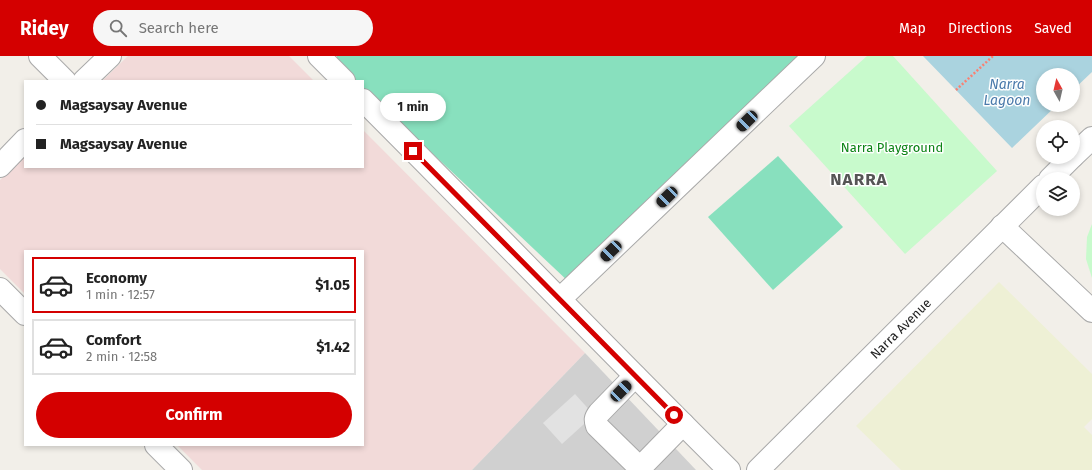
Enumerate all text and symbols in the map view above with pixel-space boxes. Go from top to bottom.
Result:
search box [93,10,373,46]
text: Ridey [20,17,69,40]
icon: search [107,17,129,39]
text: Search here [139,19,219,37]
text: Map [899,20,926,37]
text: Directions [948,20,1012,37]
text: Saved [1034,20,1072,37]
north arrow [1036,68,1080,112]
map controls [1036,68,1080,216]
water label: Narra Lagoon [984,76,1030,109]
callout: 1 min [380,93,446,121]
text: Magsaysay Avenue [60,96,187,114]
text: 1 min [397,99,429,114]
car [734,108,760,134]
button: locate [1036,120,1080,164]
text: Magsaysay Avenue [60,135,187,153]
park label: Narra Playground [841,140,943,155]
route end [404,142,422,160]
district label: NARRA [830,169,888,190]
button: layers [1036,172,1080,216]
car [654,184,680,210]
car [598,238,624,264]
icon: car [38,267,74,303]
text: Economy [86,269,147,287]
text: $1.05 [315,276,350,294]
text: 1 min · 12:57 [86,287,155,302]
street label: Narra Avenue [867,295,934,361]
icon: car [38,329,74,365]
text: Comfort [86,331,142,349]
text: $1.42 [316,338,350,356]
text: 2 min · 12:58 [86,349,157,364]
car [608,378,634,404]
button: Confirm [36,392,352,438]
route start [665,406,683,424]

